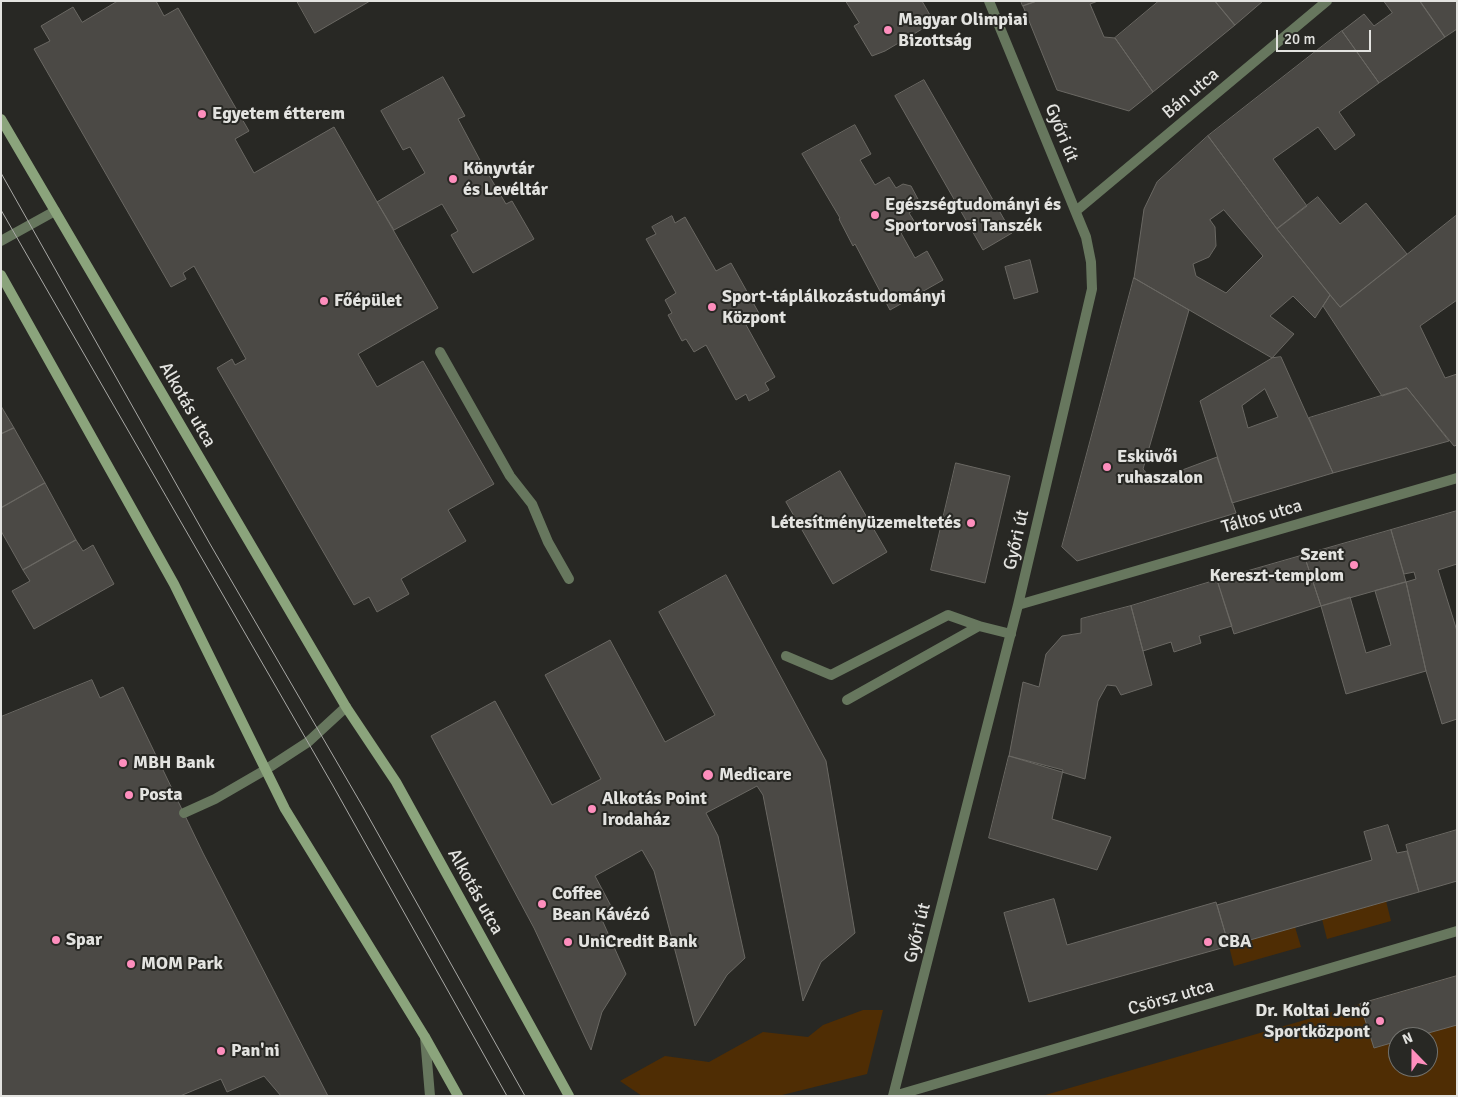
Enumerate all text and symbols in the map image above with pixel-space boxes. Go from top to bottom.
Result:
place label: Magyar Olimpiai Bizottság [898,9,1028,52]
scale bar [1278,20,1373,52]
marker: Magyar Olimpiai Bizottság [882,24,894,36]
text: 20 m [1284,30,1315,48]
street label: Bán utca [1158,64,1224,124]
street label: Győri út [1040,101,1082,165]
place label: Egyetem étterem [212,103,345,125]
marker: Egyetem étterem [196,108,208,120]
place label: Könyvtár és Levéltár [463,158,548,200]
marker: Könyvtár és Levéltár [447,173,459,185]
place label: Egészségtudományi és Sportorvosi Tanszék [885,194,1061,236]
marker: Egészségtudományi és Sportorvosi Tanszék [869,209,881,221]
place label: Sport-táplálkozástudományi Központ [722,286,946,328]
place label: Főépület [334,290,402,312]
marker: Főépület [318,295,330,307]
marker: Sport-táplálkozástudományi Központ [706,301,718,313]
street label: Alkotás utca [154,359,220,451]
place label: Esküvői ruhaszalon [1117,446,1203,488]
marker: Esküvői ruhaszalon [1101,461,1113,473]
street label: Táltos utca [1219,495,1305,539]
street label: Győri út [1000,508,1034,572]
place label: Létesítményüzemeltetés [770,512,961,534]
marker: Létesítményüzemeltetés [965,517,977,529]
place label: Szent Kereszt-templom [1210,544,1344,586]
marker: Szent Kereszt-templom [1348,559,1360,571]
place label: MBH Bank [133,752,215,774]
marker: MBH Bank [117,757,129,769]
place label: Medicare [719,764,792,786]
marker: Medicare [701,768,715,782]
place label: Posta [139,784,183,806]
place label: Alkotás Point Irodaház [602,788,707,831]
marker: Posta [123,789,135,801]
marker: Alkotás Point Irodaház [586,803,598,815]
street label: Alkotás utca [443,845,507,939]
place label: Coffee Bean Kávézó [552,883,650,926]
marker: Coffee Bean Kávézó [536,898,548,910]
street label: Győri út [900,901,936,965]
place label: Spar [66,929,102,951]
place label: UniCredit Bank [578,931,697,953]
place label: CBA [1218,931,1252,953]
marker: Spar [50,934,62,946]
marker: UniCredit Bank [562,936,574,948]
marker: CBA [1202,936,1214,948]
place label: MOM Park [141,953,223,975]
marker: MOM Park [125,958,137,970]
street label: Csörsz utca [1126,975,1216,1021]
place label: Dr. Koltai Jenő Sportközpont [1255,1000,1370,1042]
marker: Dr. Koltai Jenő Sportközpont [1374,1015,1386,1027]
north arrow [1388,1027,1438,1077]
text: N [1400,1029,1415,1048]
place label: Pan'ni [231,1040,280,1062]
marker: Pan'ni [215,1045,227,1057]

